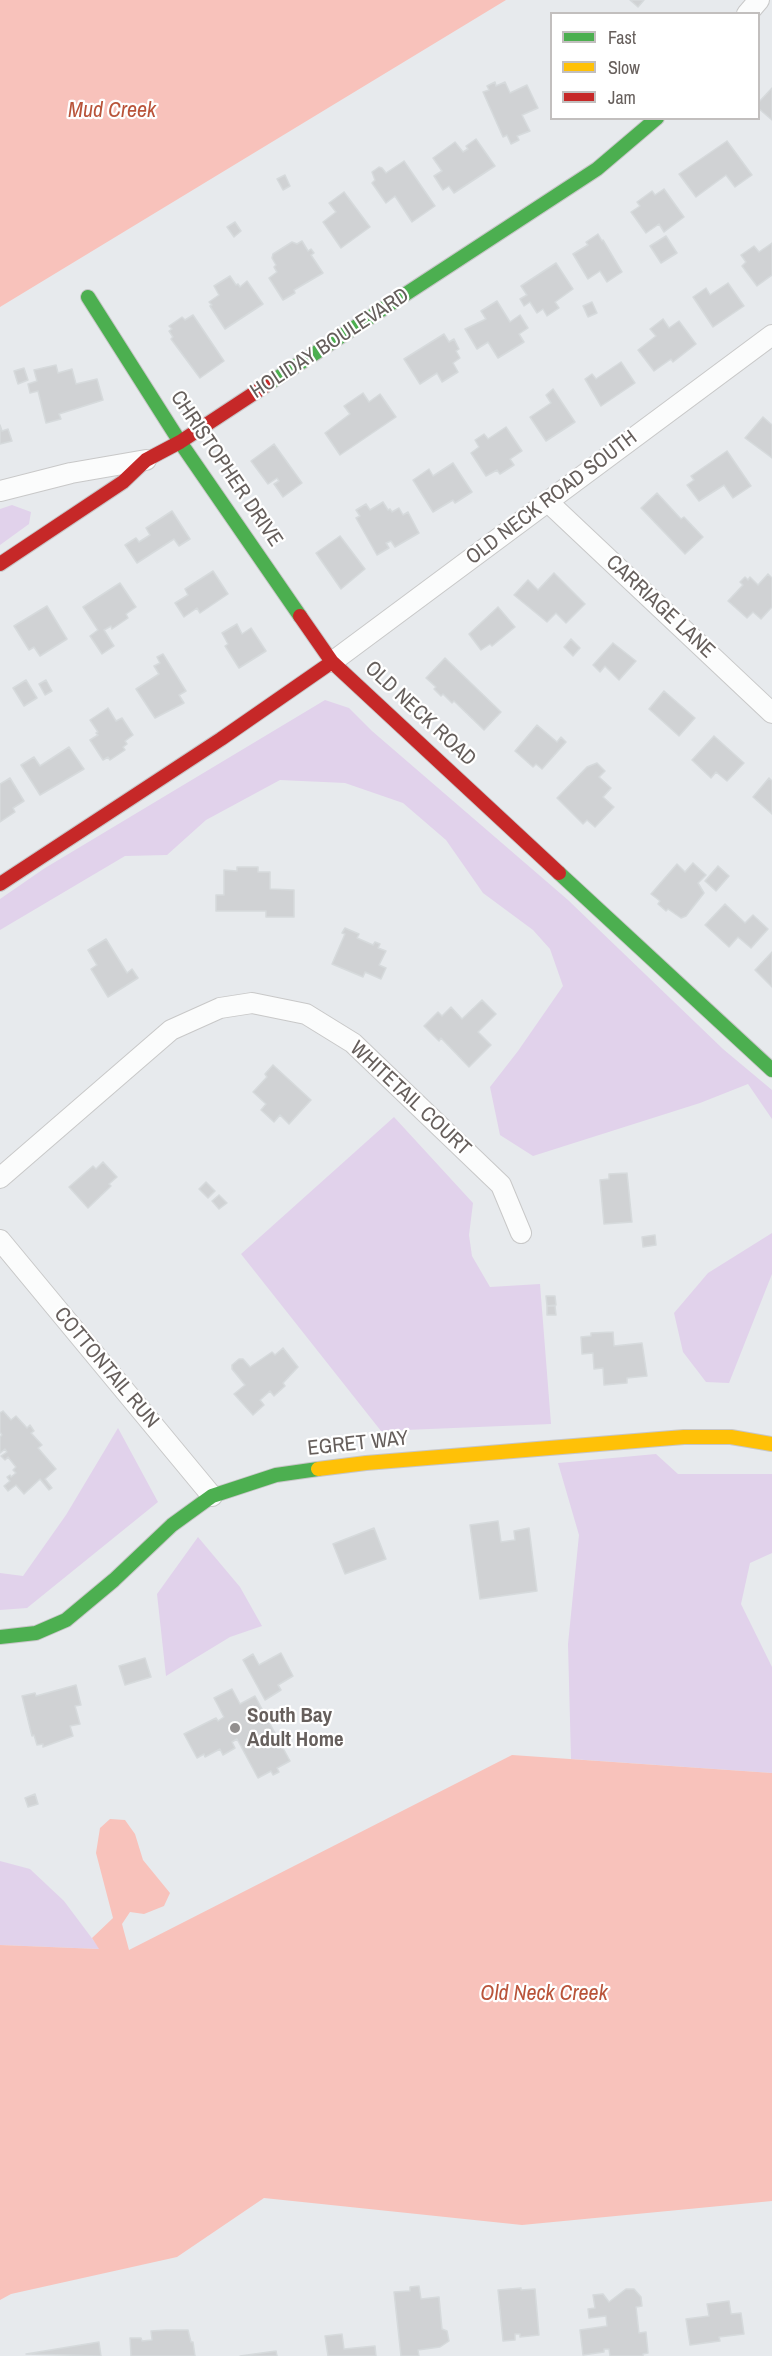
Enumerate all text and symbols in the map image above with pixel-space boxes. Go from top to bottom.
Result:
legend [550,12,760,120]
text: Fast [608,25,636,50]
text: Slow [608,55,640,80]
text: Jam [608,85,636,110]
water label: Mud Creek [68,98,156,124]
street label: HOLIDAY BOULEVARD [246,283,414,405]
street label: CHRISTOPHER DRIVE [165,386,287,552]
street label: OLD NECK ROAD SOUTH [462,425,642,571]
street label: CARRIAGE LANE [600,550,720,664]
street label: OLD NECK ROAD [359,656,481,772]
street label: WHITETAIL COURT [344,1036,476,1162]
street label: COTTONTAIL RUN [48,1303,164,1433]
street label: EGRET WAY [306,1426,410,1462]
place label: South Bay Adult Home [247,1703,344,1753]
marker: South Bay Adult Home [228,1721,242,1735]
water label: Old Neck Creek [480,1981,608,2007]

